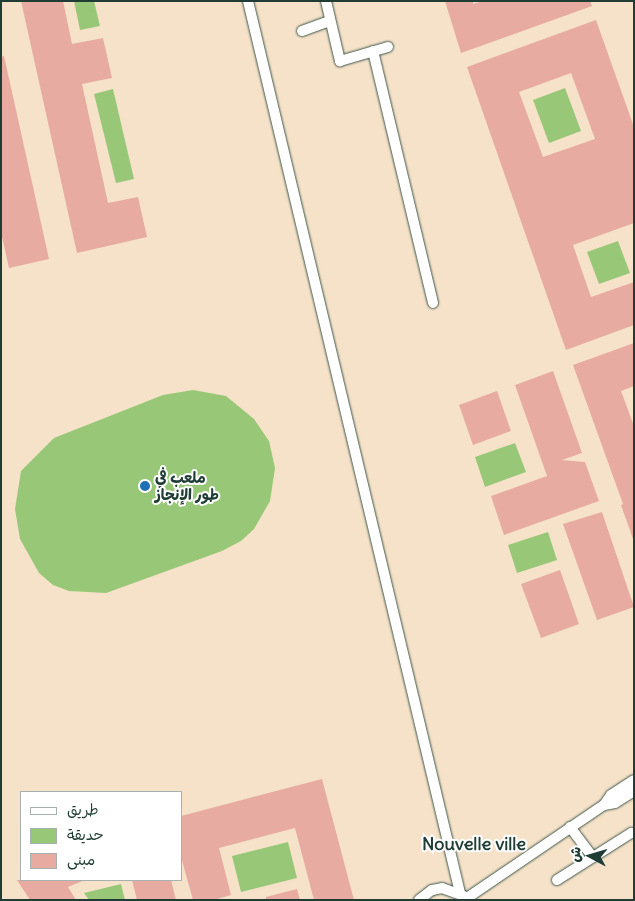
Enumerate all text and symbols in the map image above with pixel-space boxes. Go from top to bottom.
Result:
place label: ملعب في طور الإنجاز [155,468,219,503]
marker: ملعب في طور الإنجاز [139,480,151,492]
legend [20,791,182,881]
text: طريق [67,800,99,819]
text: حديقة [67,825,104,844]
north arrow [565,831,615,881]
district label: Nouvelle ville [422,833,526,855]
text: ش [565,846,585,863]
text: مبنى [67,850,95,869]

